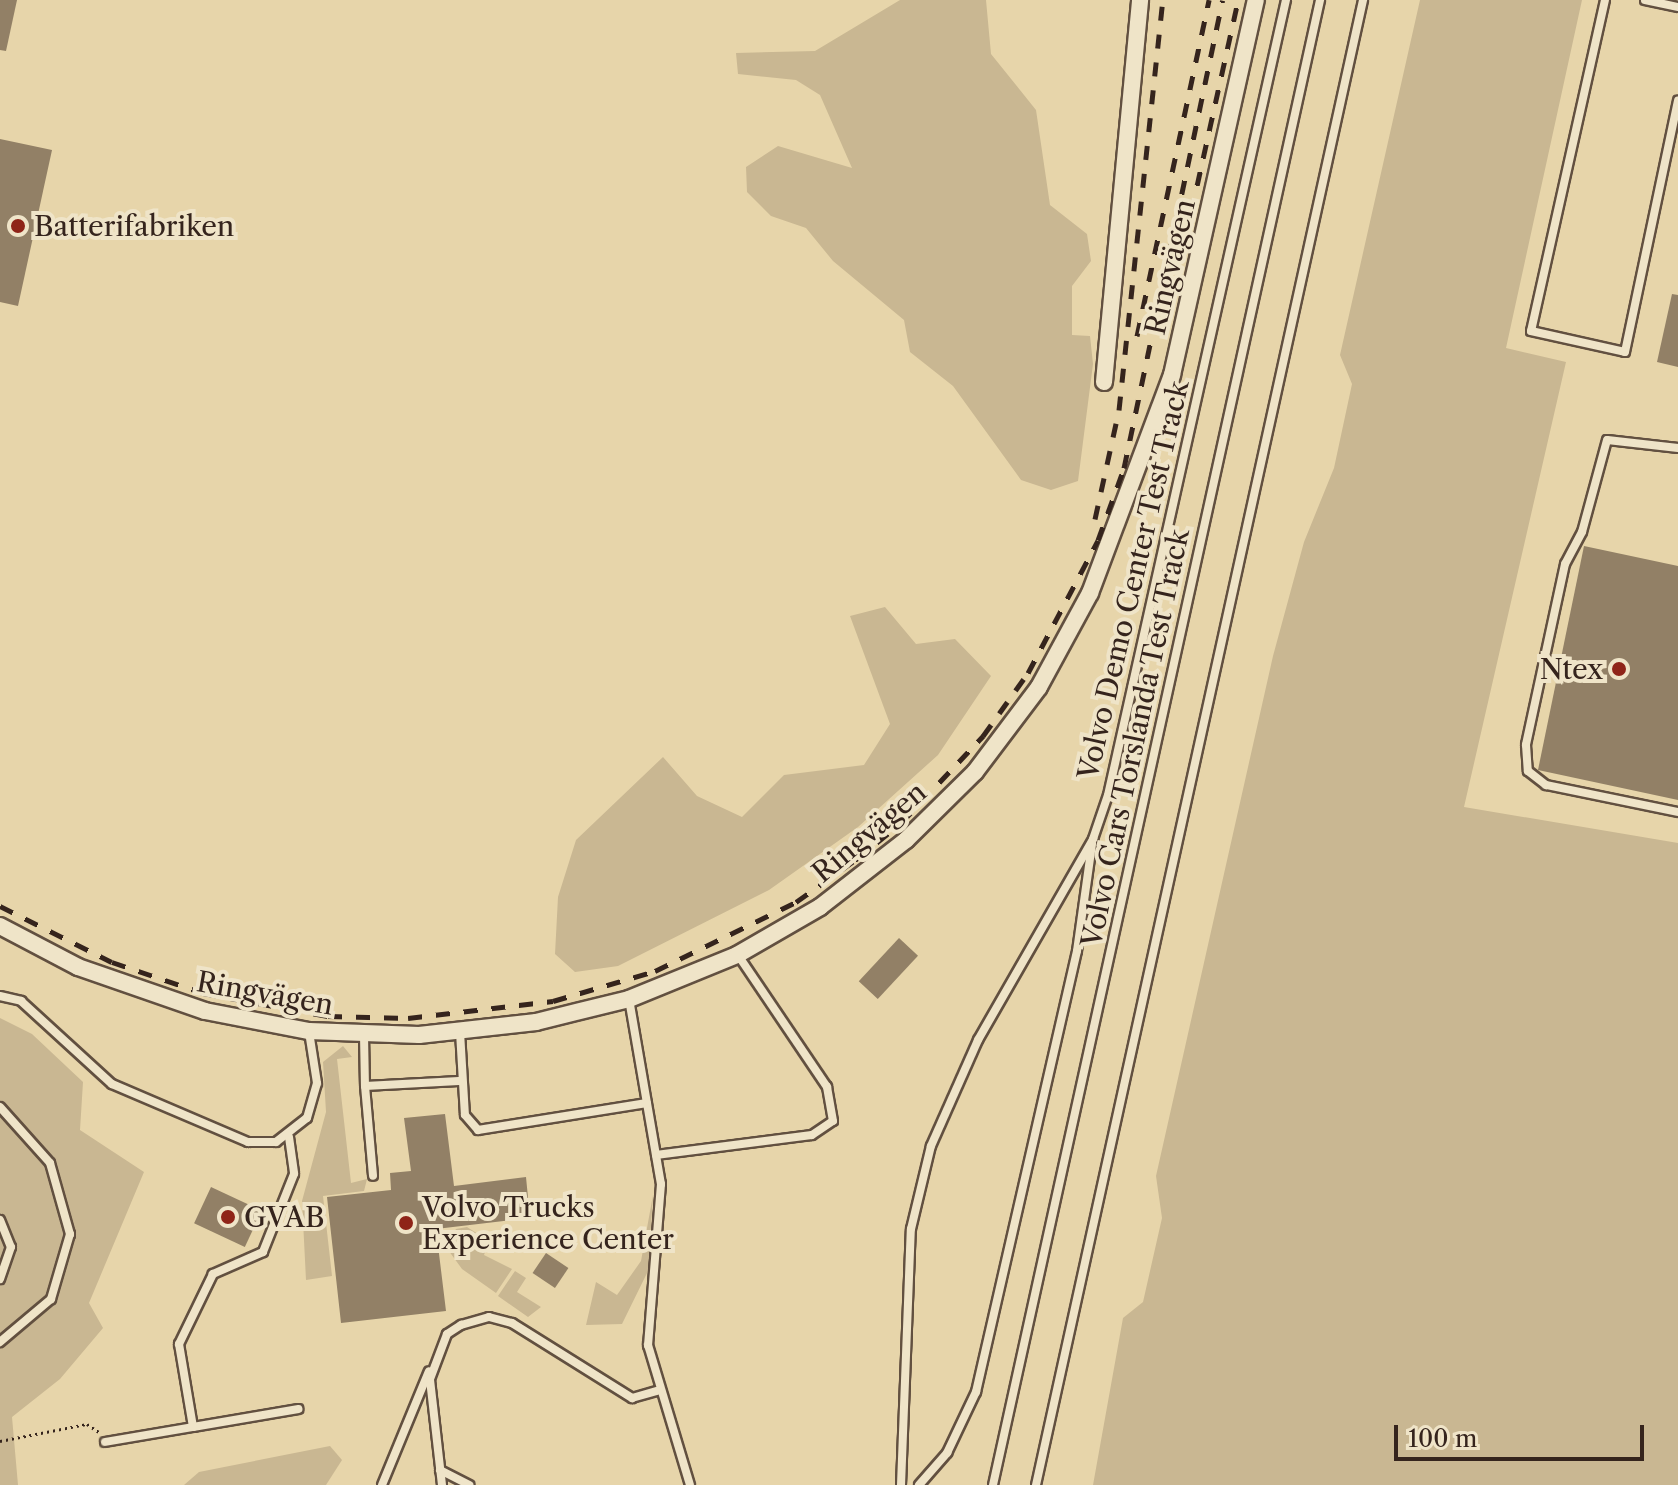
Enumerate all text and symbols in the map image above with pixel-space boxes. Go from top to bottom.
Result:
street label: Ringvägen [1138,196,1202,338]
place label: Batterifabriken [34,209,234,243]
marker: Batterifabriken [9,217,27,235]
street label: Volvo Demo Center Test Track [1070,376,1196,784]
street label: Volvo Cars Torslanda Test Track [1074,525,1196,951]
place label: Ntex [1540,652,1603,686]
marker: Ntex [1610,660,1628,678]
street label: Ringvägen [805,775,933,889]
street label: Ringvägen [194,964,336,1022]
place label: Volvo Trucks Experience Center [422,1190,674,1256]
place label: GVAB [244,1200,325,1234]
marker: GVAB [219,1208,237,1226]
marker: Volvo Trucks Experience Center [397,1214,415,1232]
scale bar [1398,1409,1648,1459]
text: 100 m [1408,1424,1477,1453]

